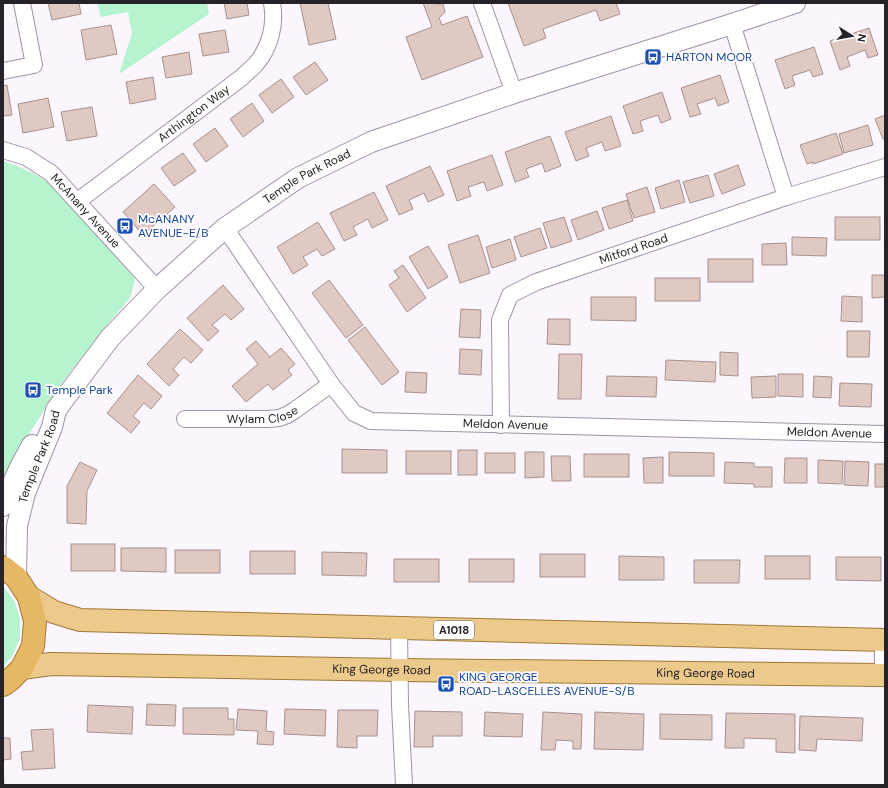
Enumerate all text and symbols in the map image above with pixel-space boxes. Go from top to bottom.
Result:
north arrow [832,16,872,56]
text: N [854,33,869,43]
bus stop icon: HARTON MOOR [643,47,663,67]
place label: HARTON MOOR [666,49,752,65]
street label: Arthington Way [154,81,233,146]
street label: Temple Park Road [260,145,353,208]
street label: McAnany Avenue [47,170,124,252]
place label: McANANY AVENUE-E/B [138,211,208,241]
bus stop icon: McANANY AVENUE-E/B [115,216,135,236]
street label: Mitford Road [597,230,670,268]
bus stop icon: Temple Park [23,380,43,400]
place label: Temple Park [46,382,113,398]
street label: Wylam Close [227,402,301,427]
street label: Temple Park Road [15,409,64,505]
street label: Meldon Avenue [463,415,549,433]
street label: Meldon Avenue [787,424,872,442]
road number: A1018 [434,621,474,639]
street label: King George Road [332,661,431,678]
street label: King George Road [656,665,755,682]
place label: KING GEORGE ROAD-LASCELLES AVENUE-S/B [459,669,634,699]
bus stop icon: KING GEORGE ROAD-LASCELLES AVENUE-S/B [436,674,456,694]

